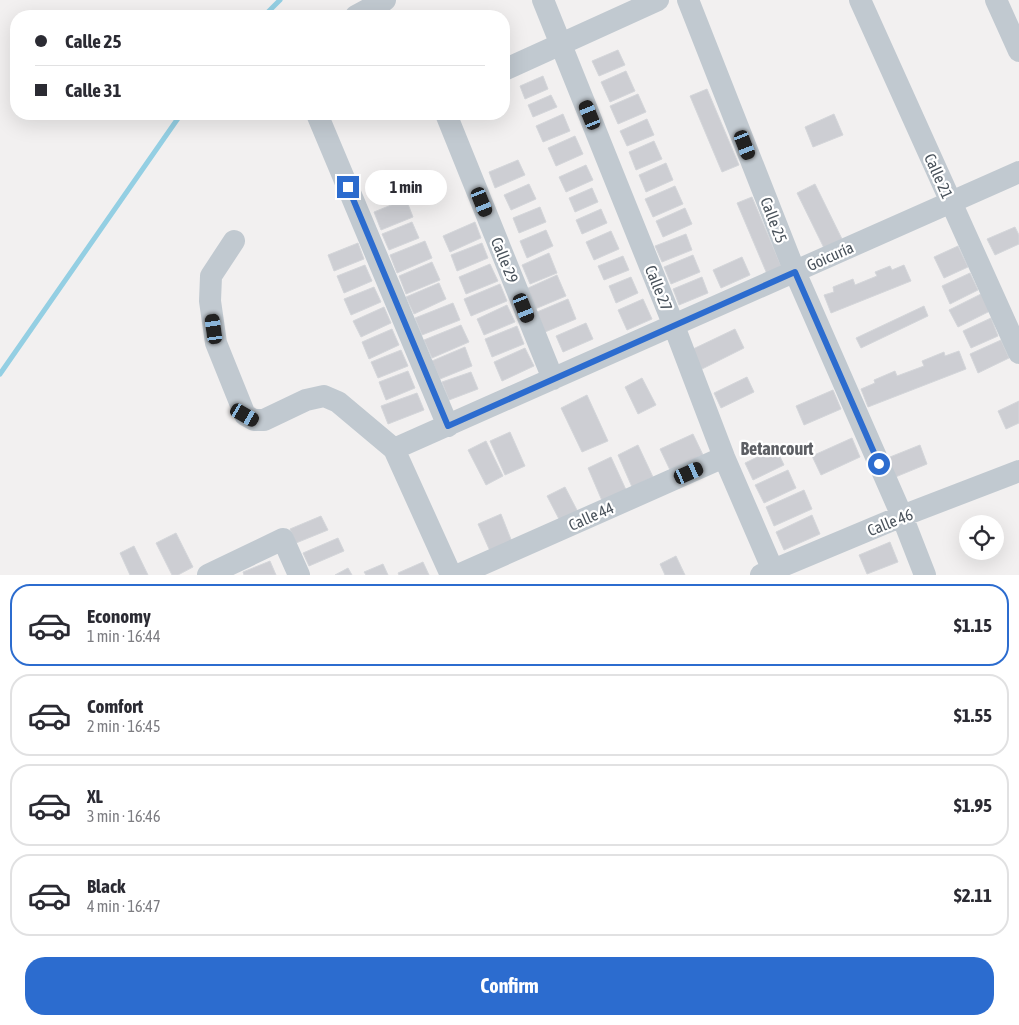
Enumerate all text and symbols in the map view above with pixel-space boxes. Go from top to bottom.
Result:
text: Calle 25 [65,30,121,52]
text: Calle 31 [65,79,121,101]
car [577,98,602,132]
car [732,128,757,162]
street label: Calle 21 [921,151,957,201]
callout: 1 min [366,170,448,204]
route end [337,176,359,198]
text: 1 min [390,178,422,196]
car [469,185,494,219]
street label: Calle 25 [757,195,791,245]
street label: Calle 29 [488,235,522,285]
street label: Goicuría [804,238,856,274]
street label: Calle 27 [642,263,676,313]
car [511,291,536,325]
car [204,313,223,345]
car [228,401,261,429]
district label: Betancourt [740,438,814,459]
route start [868,453,890,475]
car [672,460,705,486]
street label: Calle 44 [566,498,616,534]
street label: Calle 46 [865,505,915,539]
map controls [959,515,1004,560]
button: locate [959,515,1004,560]
icon: car [27,603,72,648]
text: Economy [87,605,151,627]
text: $1.15 [954,614,992,636]
text: 1 min · 16:44 [87,627,160,645]
icon: car [27,693,72,738]
text: Comfort [87,695,143,717]
text: $1.55 [954,704,992,726]
text: 2 min · 16:45 [87,717,160,735]
icon: car [27,783,72,828]
text: XL [87,785,103,807]
text: $1.95 [954,794,992,816]
text: 3 min · 16:46 [87,807,160,825]
icon: car [27,873,72,918]
text: Black [87,875,125,897]
text: $2.11 [954,884,992,906]
text: 4 min · 16:47 [87,897,160,915]
button: Confirm [25,957,994,1015]

